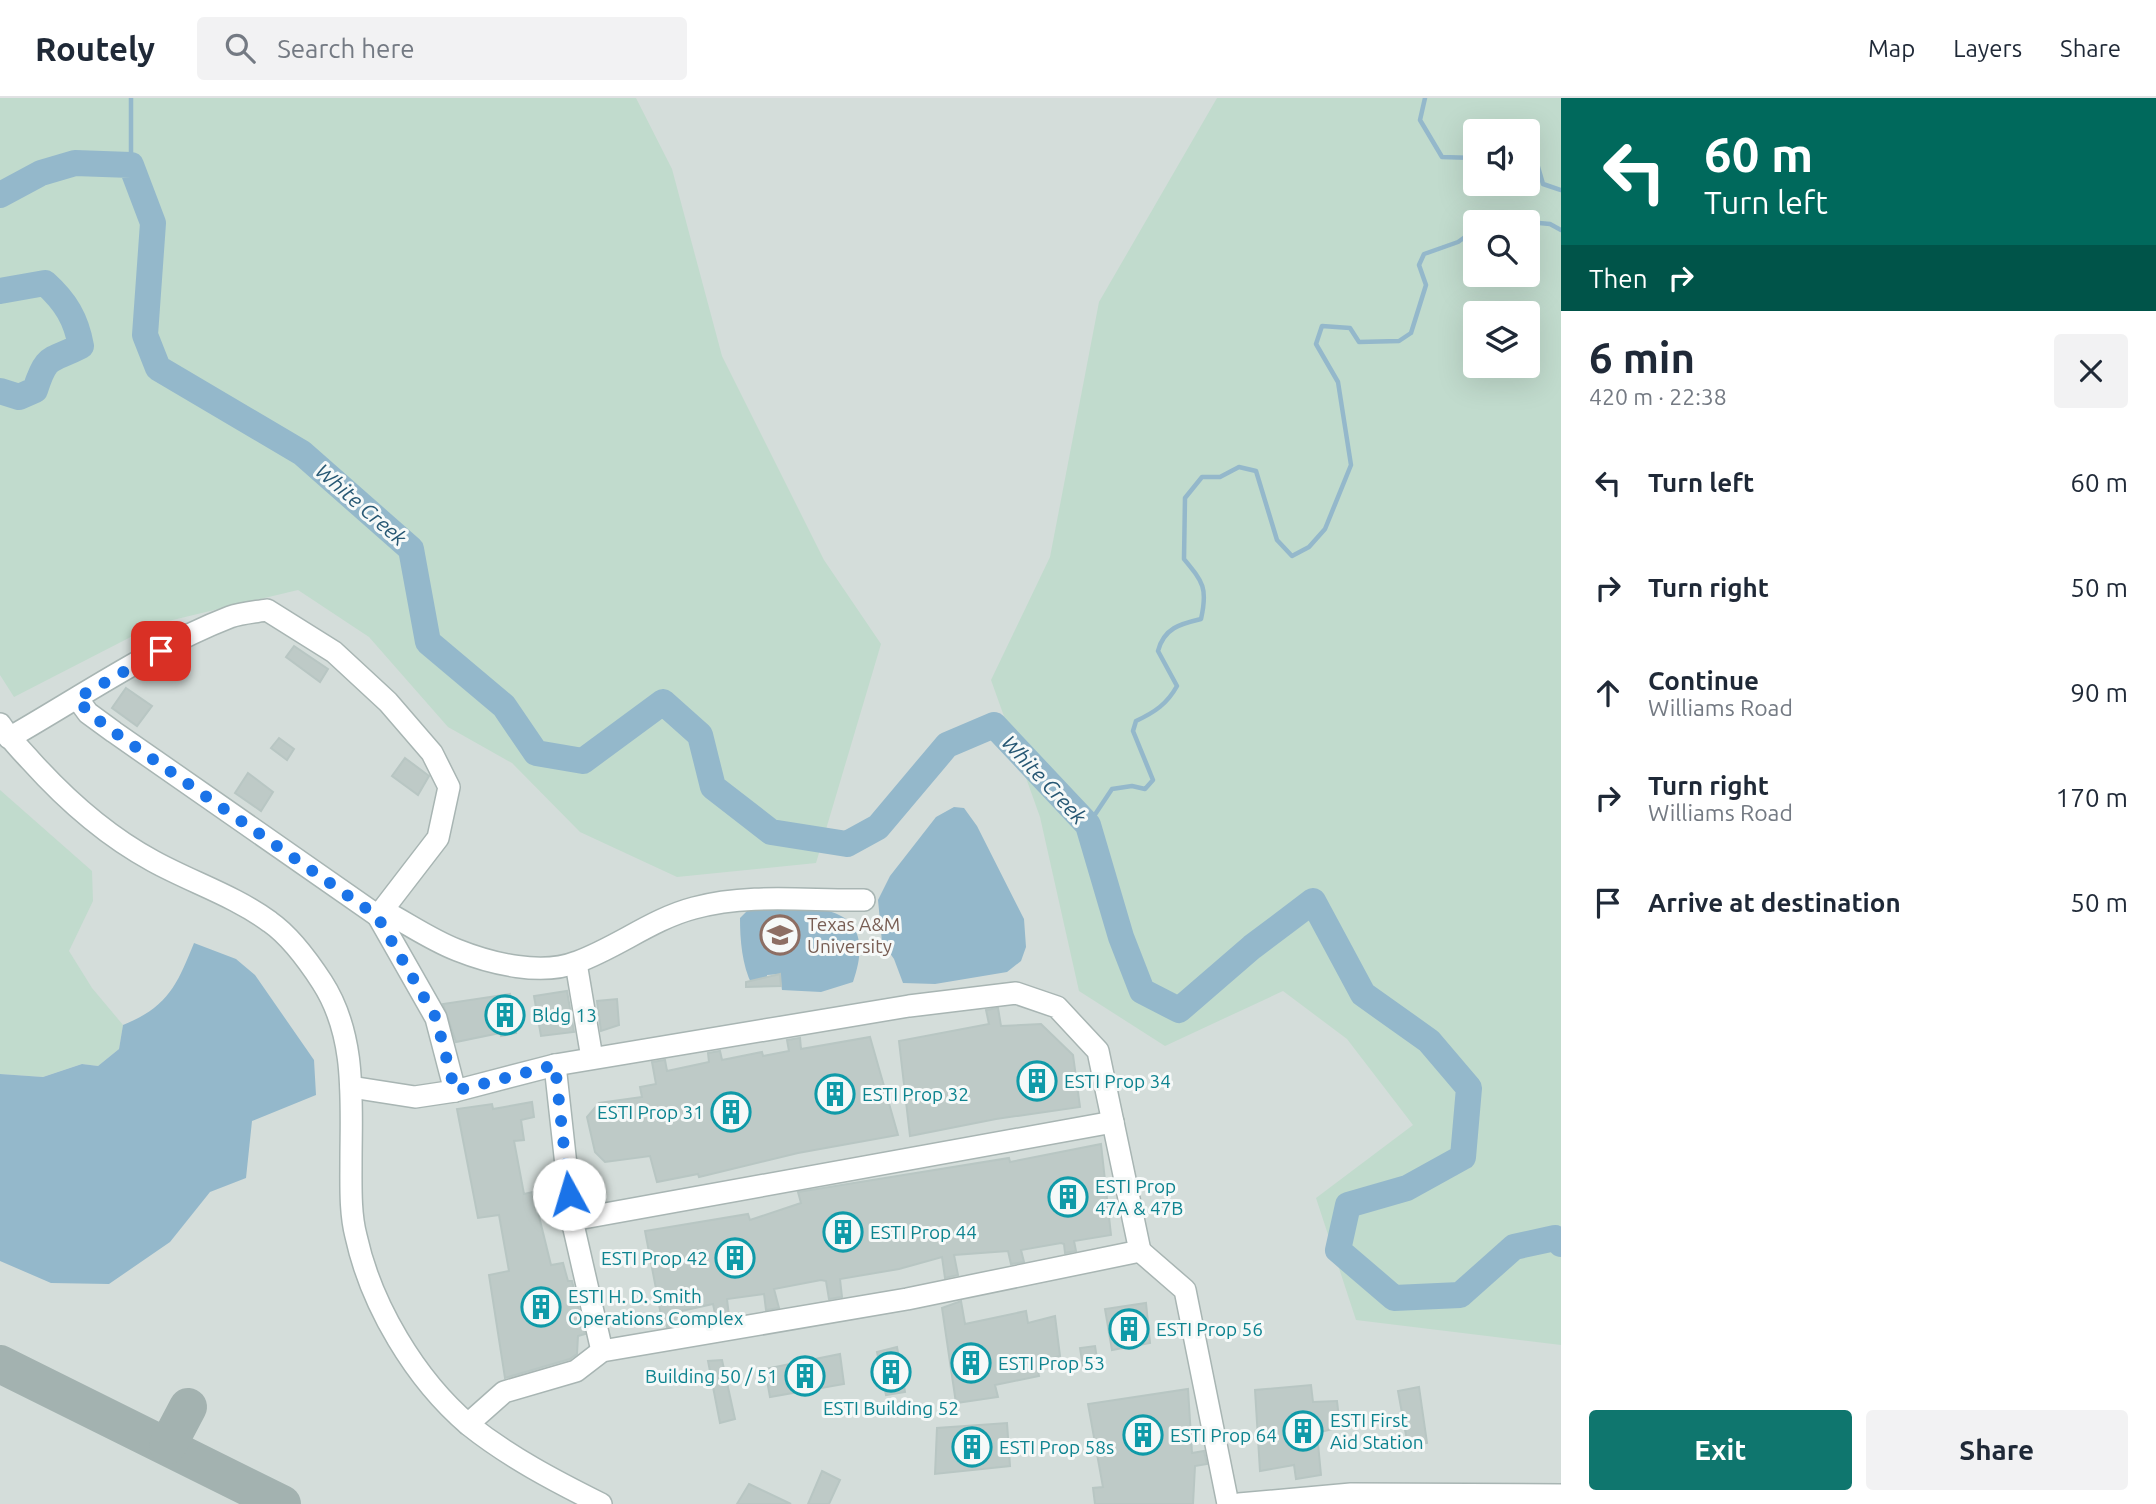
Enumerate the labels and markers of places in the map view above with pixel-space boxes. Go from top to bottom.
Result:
pin [131,621,191,681]
place label: Texas A&M University [807,913,900,957]
school or university icon: Texas A&M University [759,914,801,956]
building icon: Bldg 13 [484,994,526,1036]
place label: Bldg 13 [532,1004,597,1026]
building icon: ESTI Prop 34 [1016,1060,1058,1102]
place label: ESTI Prop 34 [1064,1070,1171,1092]
building icon: ESTI Prop 32 [814,1073,856,1115]
place label: ESTI Prop 32 [862,1083,969,1105]
building icon: ESTI Prop 31 [710,1091,752,1133]
place label: ESTI Prop 31 [597,1101,704,1123]
place label: ESTI Prop 47A & 47B [1095,1175,1183,1219]
building icon: ESTI Prop 47A & 47B [1047,1176,1089,1218]
building icon: ESTI Prop 44 [822,1211,864,1253]
place label: ESTI Prop 44 [870,1221,977,1243]
building icon: ESTI Prop 42 [714,1237,756,1279]
place label: ESTI Prop 42 [601,1247,708,1269]
place label: ESTI H. D. Smith Operations Complex [568,1285,744,1329]
building icon: ESTI H. D. Smith Operations Complex [520,1286,562,1328]
building icon: ESTI Prop 56 [1108,1308,1150,1350]
place label: ESTI Prop 56 [1156,1318,1263,1340]
building icon: ESTI Prop 53 [950,1342,992,1384]
building icon: ESTI Building 52 [870,1351,912,1393]
place label: ESTI Prop 53 [998,1352,1105,1374]
building icon: Building 50 / 51 [784,1355,826,1397]
place label: Building 50 / 51 [645,1365,778,1387]
place label: ESTI Building 52 [823,1397,959,1419]
place label: ESTI First Aid Station [1330,1409,1424,1453]
building icon: ESTI First Aid Station [1282,1410,1324,1452]
building icon: ESTI Prop 64 [1122,1414,1164,1456]
place label: ESTI Prop 64 [1170,1424,1277,1446]
building icon: ESTI Prop 58s [951,1426,993,1468]
place label: ESTI Prop 58s [999,1436,1114,1458]

